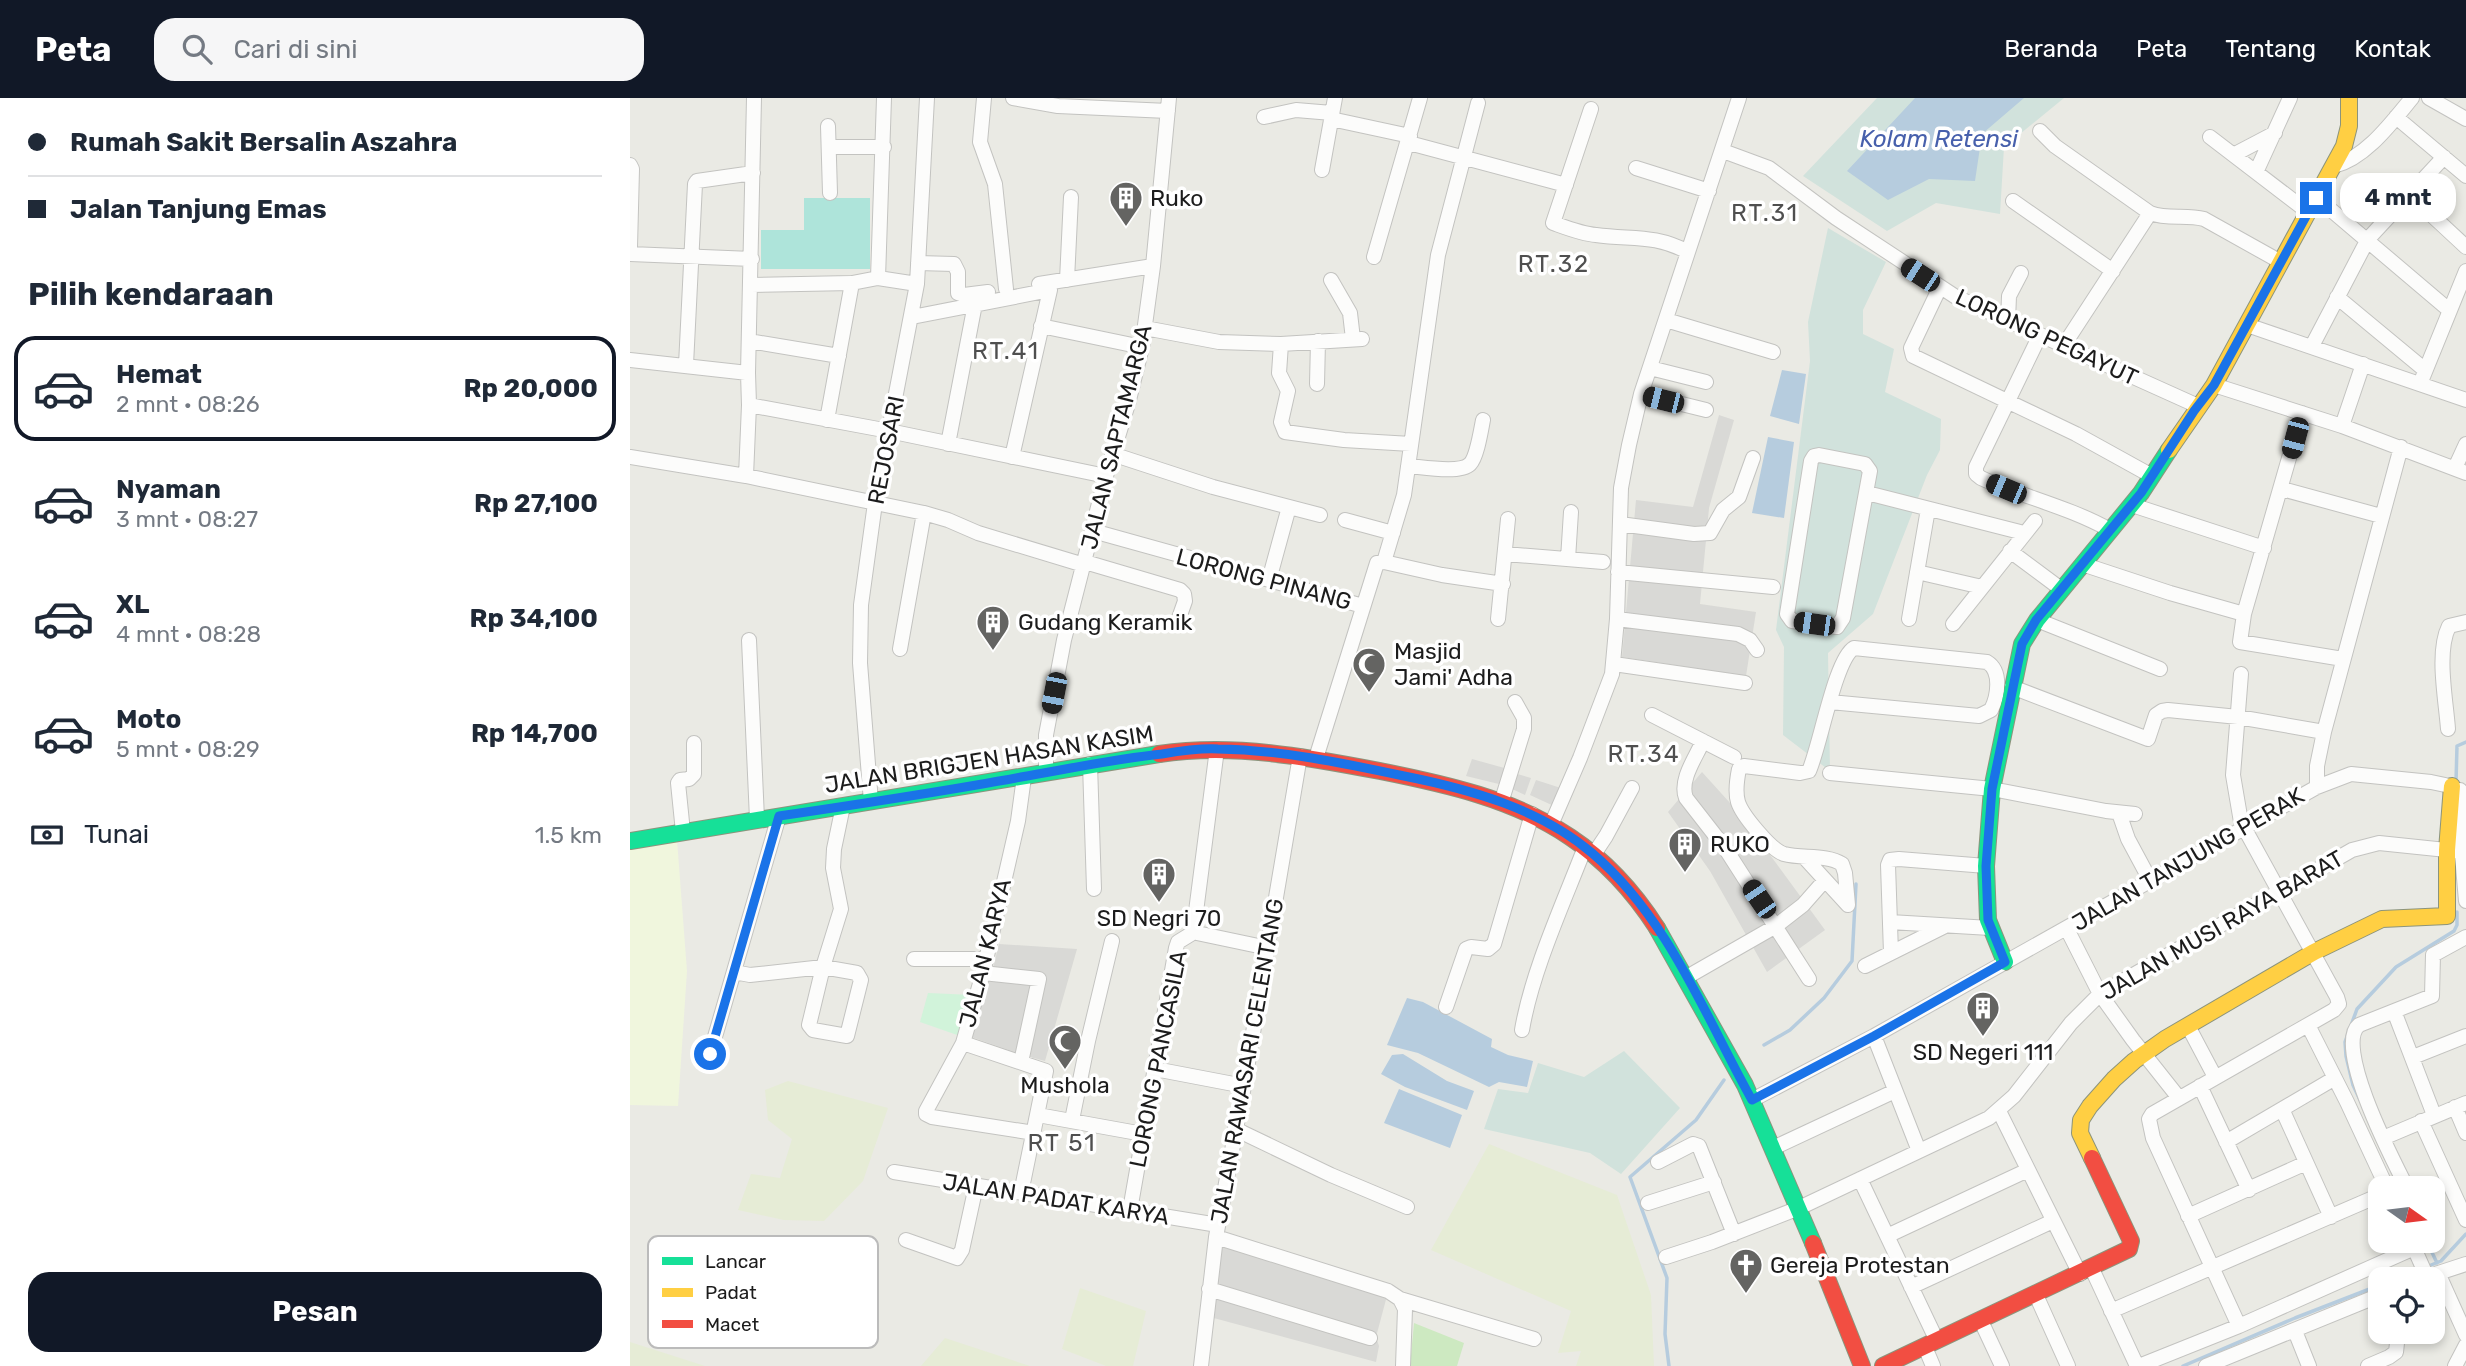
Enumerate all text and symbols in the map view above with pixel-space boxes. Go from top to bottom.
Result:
search box [154,18,644,81]
text: Peta [35,30,112,69]
icon: search [178,30,216,68]
text: Cari di sini [234,34,357,65]
text: Beranda [2004,35,2098,63]
text: Peta [2136,35,2187,63]
text: Tentang [2225,35,2316,63]
text: Kontak [2354,35,2431,63]
water label: Kolam Retensi [1860,125,2019,153]
text: Rumah Sakit Bersalin Aszahra [70,127,457,158]
callout: 4 mnt [2340,174,2456,222]
building icon: Ruko [1107,179,1145,228]
route end [2300,182,2332,214]
text: 4 mnt [2364,183,2432,211]
place label: Ruko [1150,184,1203,212]
text: Jalan Tanjung Emas [70,194,327,225]
district label: RT.31 [1731,199,1799,227]
district label: RT.32 [1518,250,1590,278]
car [1897,255,1944,295]
text: Pilih kendaraan [28,275,274,313]
street label: LORONG PEGAYUT [1951,282,2143,392]
street label: JALAN SAPTAMARGA [1075,322,1157,552]
district label: RT.41 [972,337,1040,365]
icon: car [32,357,95,420]
text: Hemat [116,359,202,390]
text: Rp 20,000 [464,373,598,404]
car [1641,385,1686,415]
text: 2 mnt · 08:26 [116,390,260,418]
street label: REJOSARI [862,393,910,507]
car [2280,415,2311,461]
car [1983,471,2030,507]
icon: car [32,472,95,535]
text: Nyaman [116,474,221,505]
text: Rp 27,100 [474,488,598,519]
text: 3 mnt · 08:27 [116,505,258,533]
street label: LORONG PINANG [1173,542,1355,616]
icon: car [32,587,95,650]
text: XL [116,589,149,620]
text: Rp 34,100 [470,603,598,634]
building icon: Gudang Keramik [974,603,1012,652]
place label: Gudang Keramik [1018,608,1192,636]
car [1792,611,1837,637]
text: 4 mnt · 08:28 [116,620,261,648]
place label: Masjid Jami' Adha [1394,637,1513,691]
mosque icon: Masjid Jami' Adha [1350,645,1388,694]
car [1040,670,1069,716]
icon: car [32,702,95,765]
text: Moto [116,704,181,735]
text: Rp 14,700 [471,718,598,749]
street label: JALAN BRIGJEN HASAN KASIM [822,719,1156,799]
text: 5 mnt · 08:29 [116,735,260,763]
district label: RT.34 [1607,740,1681,768]
street label: JALAN TANJUNG PERAK [2067,781,2309,937]
icon: cash [28,816,66,854]
text: Tunai [84,819,149,850]
text: 1.5 km [535,821,602,849]
building icon: RUKO [1666,825,1704,874]
place label: RUKO [1710,830,1770,858]
street label: JALAN MUSI RAYA BARAT [2096,844,2348,1006]
building icon: SD Negri 70 [1140,855,1178,904]
street label: JALAN KARYA [953,876,1017,1030]
car [1739,876,1780,922]
street label: JALAN RAWASARI CELENTANG [1205,896,1289,1226]
place label: SD Negri 70 [1097,904,1221,932]
street label: LORONG PANCASILA [1123,948,1193,1170]
building icon: SD Negeri 111 [1964,989,2002,1038]
mosque icon: Mushola [1046,1022,1084,1071]
route start [694,1038,726,1070]
place label: SD Negeri 111 [1913,1038,2053,1066]
place label: Mushola [1020,1071,1110,1099]
district label: RT 51 [1028,1129,1096,1157]
street label: JALAN PADAT KARYA [941,1167,1171,1231]
north arrow [2368,1176,2445,1253]
map controls [2368,1176,2445,1344]
legend [648,1236,878,1348]
church icon: Gereja Protestan [1727,1246,1765,1295]
text: Lancar [705,1250,767,1273]
place label: Gereja Protestan [1770,1251,1950,1279]
button: locate [2368,1267,2445,1344]
button: Pesan [28,1272,602,1352]
text: Padat [705,1281,757,1304]
text: Macet [705,1313,760,1336]

